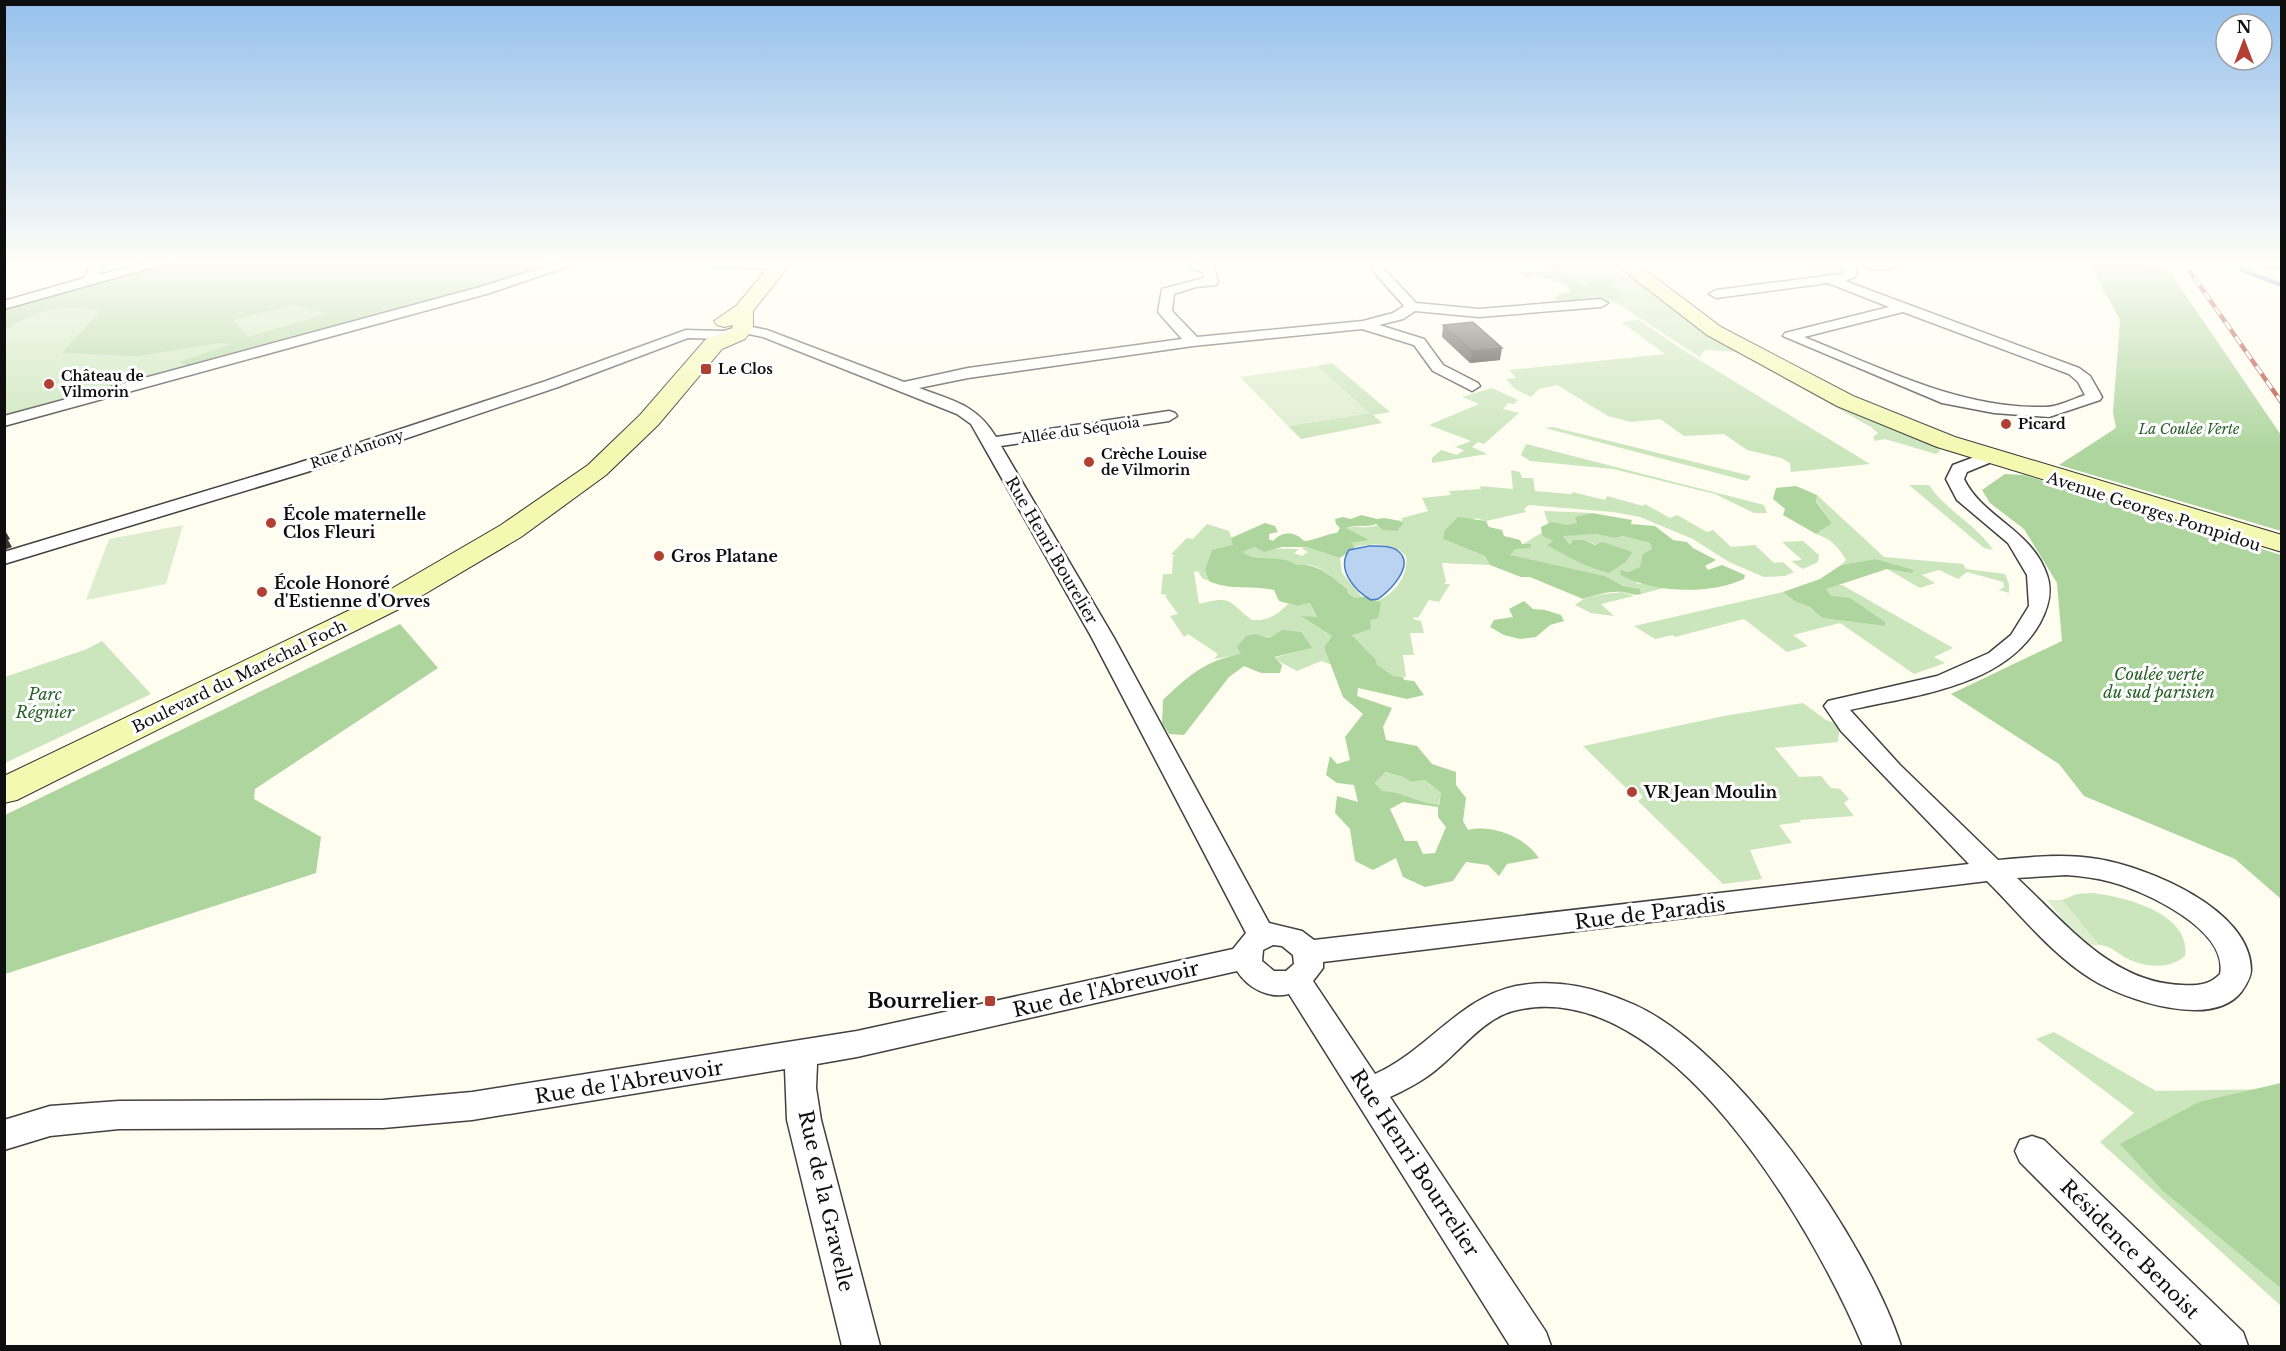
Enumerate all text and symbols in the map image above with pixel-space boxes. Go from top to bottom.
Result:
north arrow [2214,12,2274,72]
text: N [2236,17,2252,37]
place label: Le Clos [718,360,773,378]
marker: Le Clos [699,362,713,376]
place label: Château de Vilmorin [60,367,144,401]
marker: Château de Vilmorin [42,377,56,391]
street label: Allée du Séquoia [1018,413,1141,447]
place label: Picard [2018,415,2066,433]
marker: Picard [1999,417,2013,431]
park label: La Coulée Verte [2138,420,2240,438]
street label: Rue d'Antony [308,425,406,473]
place label: Crèche Louise de Vilmorin [1101,445,1207,479]
marker: Crèche Louise de Vilmorin [1082,455,1096,469]
street label: Avenue Georges Pompidou [2044,467,2264,555]
street label: Rue Henri Bourelier [1002,473,1103,628]
place label: École maternelle Clos Fleuri [283,504,426,542]
marker: École maternelle Clos Fleuri [264,516,278,530]
place label: Gros Platane [671,546,778,566]
marker: Gros Platane [652,549,666,563]
place label: École Honoré d'Estienne d'Orves [274,573,430,611]
marker: École Honoré d'Estienne d'Orves [255,585,269,599]
street label: Boulevard du Maréchal Foch [128,615,350,737]
park label: Coulée verte du sud parisien [2103,664,2215,702]
park label: Parc Régnier [15,684,75,722]
place label: VR Jean Moulin [1643,782,1778,802]
marker: VR Jean Moulin [1625,785,1639,799]
street label: Rue de Paradis [1573,892,1727,934]
street label: Rue de l'Abreuvoir [1011,956,1202,1022]
place label: Bourrelier [867,989,978,1013]
marker: Bourrelier [983,994,997,1008]
street label: Rue de l'Abreuvoir [533,1055,725,1109]
street label: Rue Henri Bourrelier [1346,1065,1485,1261]
street label: Rue de la Gravelle [793,1108,859,1294]
street label: Résidence Benoist [2055,1174,2205,1324]

